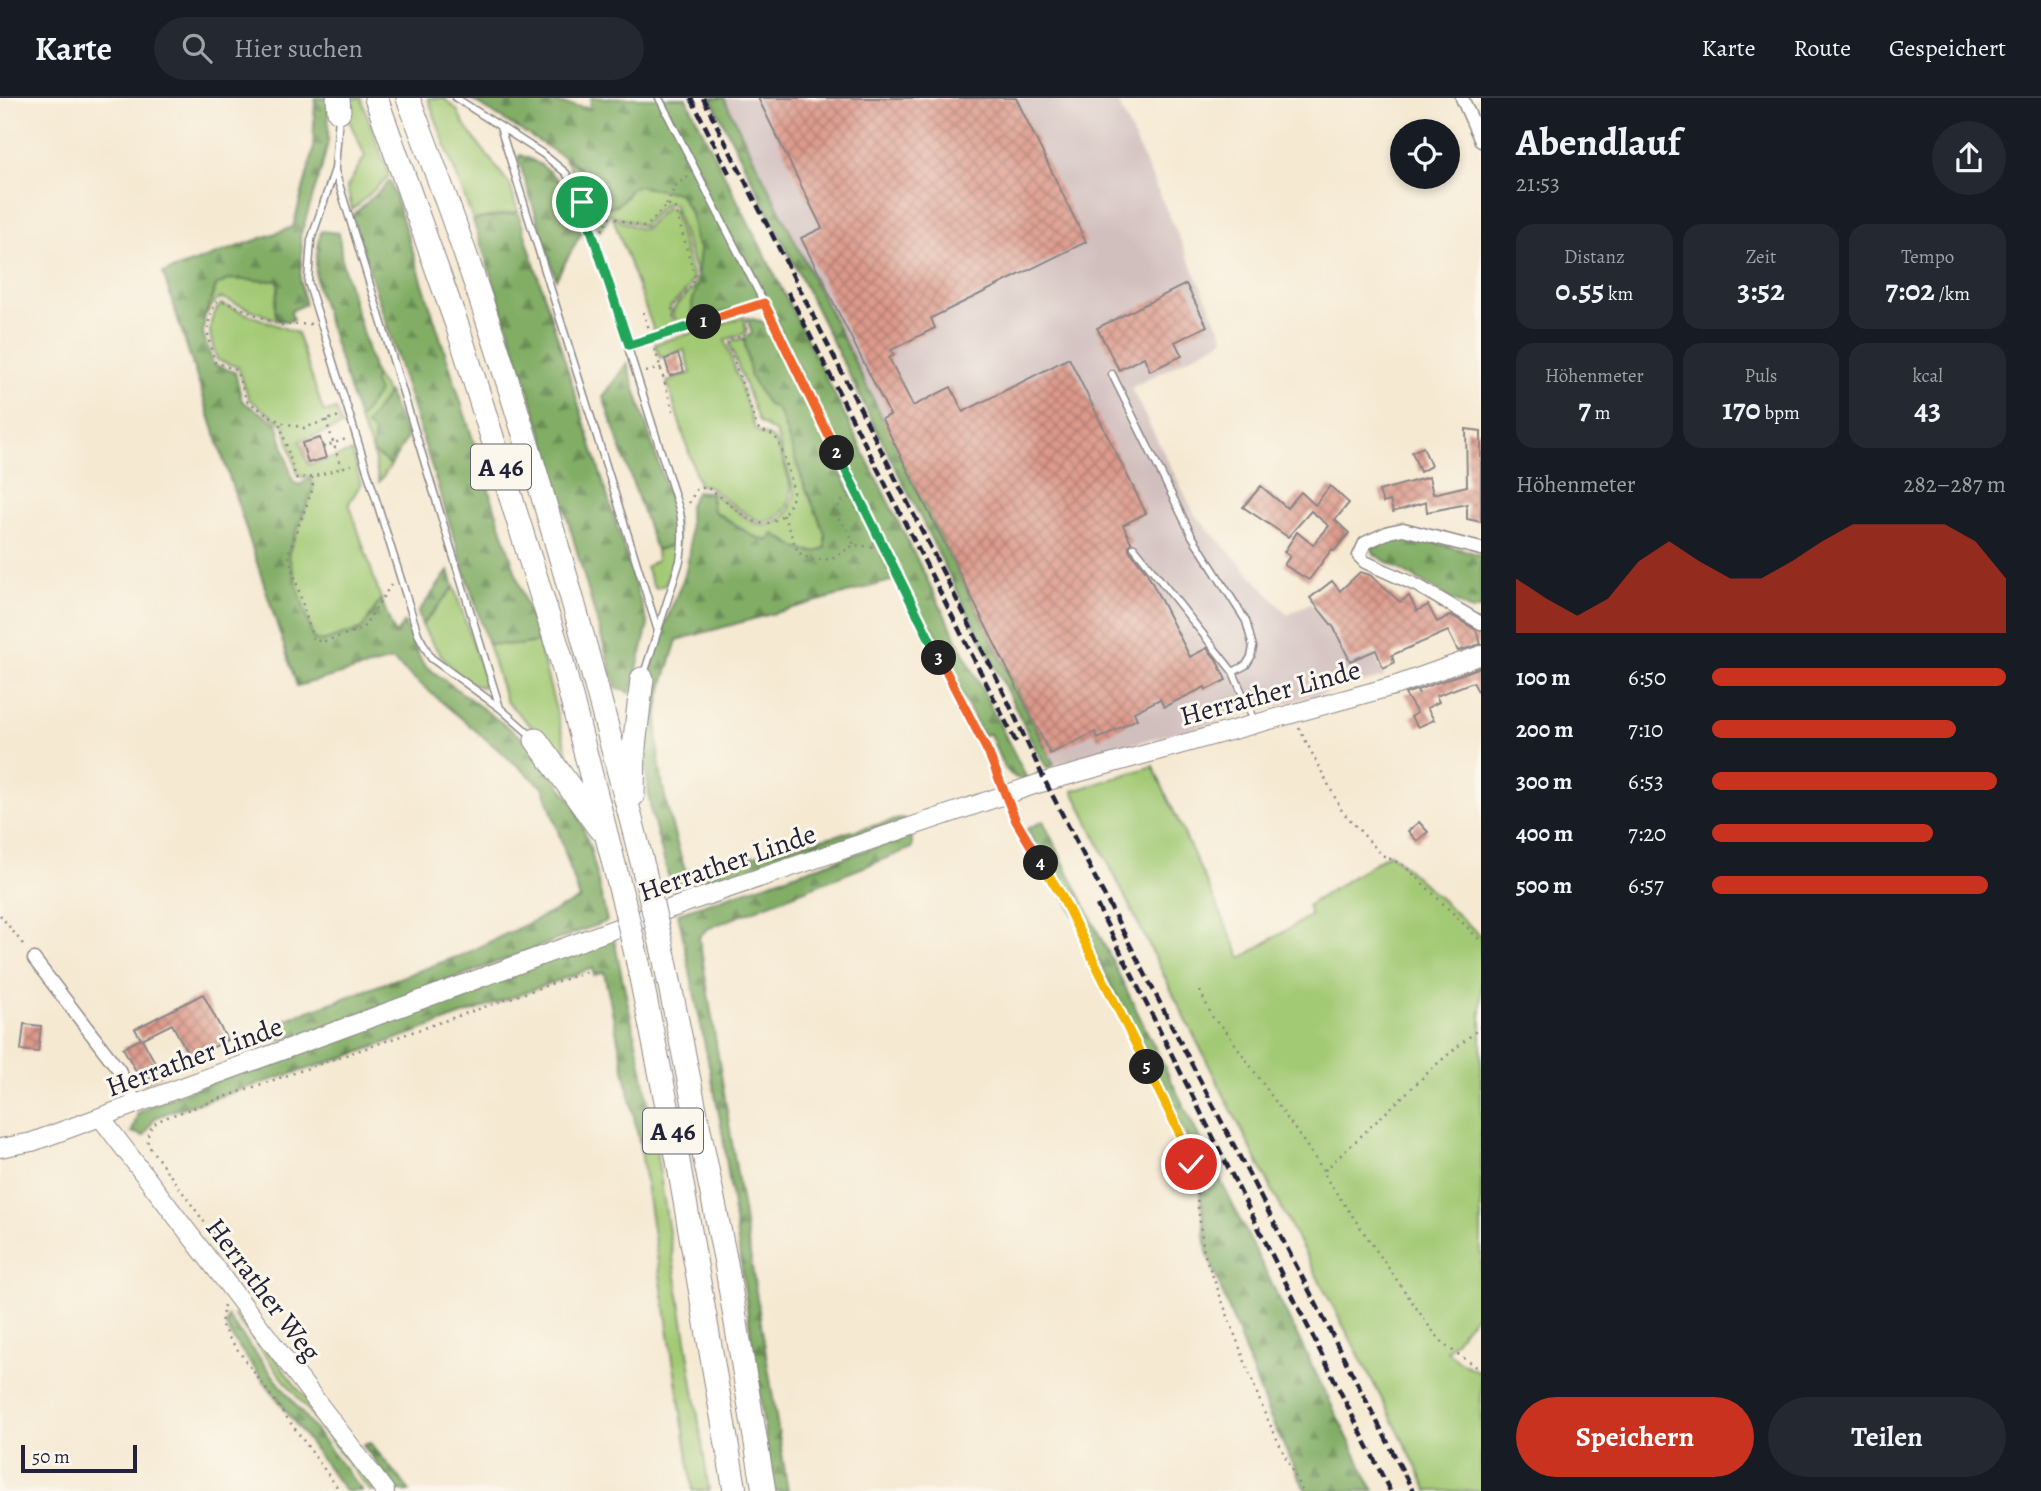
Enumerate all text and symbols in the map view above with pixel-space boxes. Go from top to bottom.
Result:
search box [154,17,644,80]
text: Karte [35,26,112,71]
icon: search [178,29,216,67]
text: Hier suchen [234,31,363,66]
text: Karte [1702,32,1755,64]
text: Route [1793,32,1851,64]
text: Gespeichert [1889,32,2006,64]
text: Abendlauf [1516,116,1680,168]
map controls [1390,119,1460,189]
button: locate [1390,119,1460,189]
button: share [1932,121,2006,195]
text: 21:53 [1516,168,1560,199]
pin [552,172,612,232]
icon: arrive [563,183,601,221]
text: Distanz [1564,244,1625,270]
text: Zeit [1746,244,1776,270]
text: Tempo [1901,244,1954,270]
text: 0.55 [1555,270,1604,310]
text: 3:52 [1737,270,1785,310]
text: 7:02 [1885,270,1935,310]
text: km [1604,281,1633,307]
text: /km [1935,281,1970,307]
pin: 1 [686,304,722,340]
text: 1 [700,308,707,334]
text: Höhenmeter [1545,363,1644,389]
text: Puls [1744,363,1778,389]
text: kcal [1912,363,1943,389]
text: 7 [1578,389,1591,429]
text: 170 [1722,389,1761,429]
text: 43 [1914,389,1941,429]
text: m [1591,400,1611,426]
text: bpm [1761,400,1800,426]
pin: 2 [820,436,854,470]
text: 2 [832,439,841,465]
road number: A 46 [471,444,531,490]
text: Höhenmeter [1516,469,1636,500]
text: 282–287 m [1904,469,2006,500]
pin: 3 [922,640,956,676]
text: 3 [934,644,943,670]
street label: Herrather Linde [1176,651,1365,735]
text: 100 m [1516,662,1571,693]
text: 6:50 [1628,662,1666,693]
text: 200 m [1516,714,1574,745]
text: 7:10 [1628,714,1663,745]
text: 300 m [1516,766,1572,797]
text: 6:53 [1628,766,1664,797]
street label: Herrather Linde [634,815,821,911]
text: 400 m [1516,818,1573,849]
text: 7:20 [1628,818,1666,849]
pin: 4 [1024,846,1058,880]
text: 4 [1036,849,1045,875]
text: 500 m [1516,870,1572,901]
text: 6:57 [1628,870,1664,901]
street label: Herrather Linde [101,1007,288,1106]
pin: 5 [1130,1049,1164,1084]
text: 5 [1142,1053,1151,1079]
road number: A 46 [643,1108,703,1154]
pin [1161,1134,1221,1194]
icon: check [1172,1145,1210,1183]
street label: Herrather Weg [197,1210,330,1369]
button: Speichern [1516,1397,1754,1477]
button: Teilen [1768,1397,2006,1477]
scale bar [21,1442,136,1474]
text: 50 m [32,1444,70,1470]

